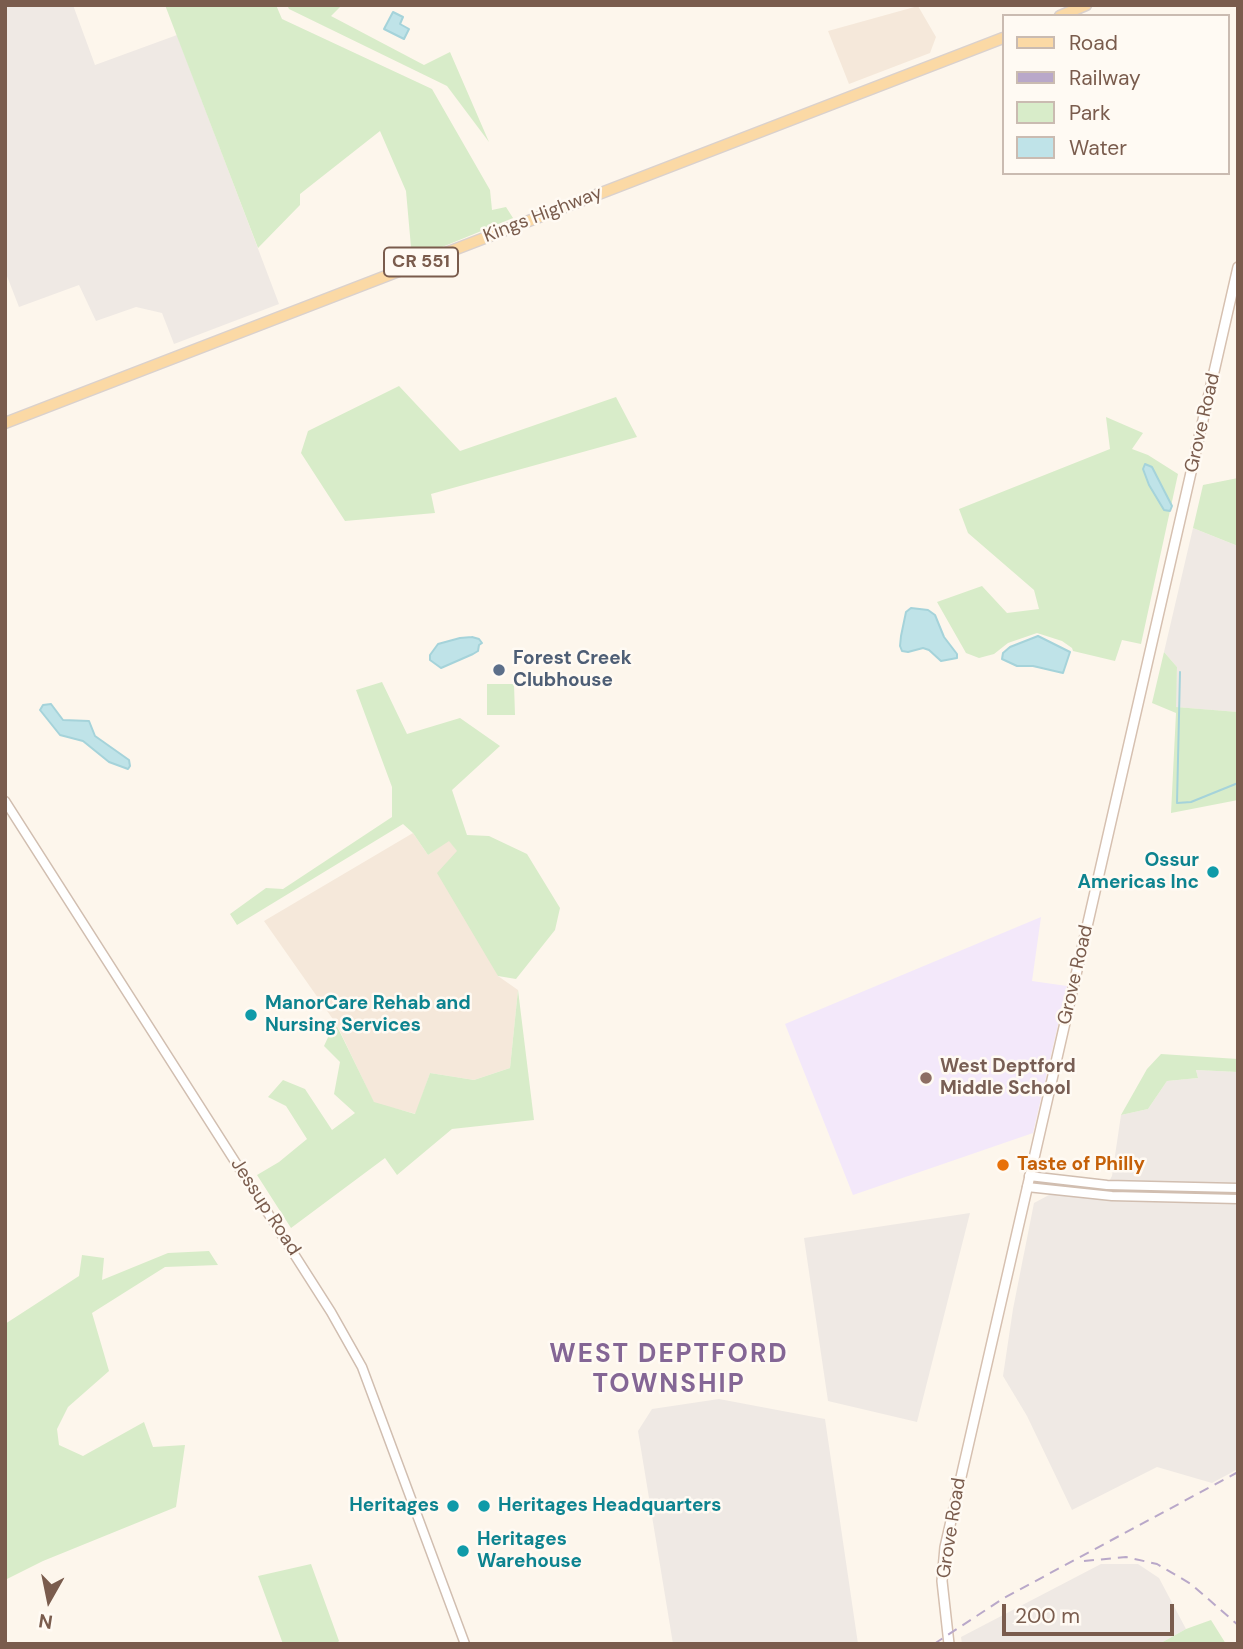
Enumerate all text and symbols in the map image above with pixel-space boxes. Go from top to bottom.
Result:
legend [1002,14,1229,175]
text: Road [1069,29,1118,57]
text: Railway [1069,64,1141,92]
text: Park [1069,99,1110,127]
text: Water [1069,134,1127,162]
street label: Kings Highway [480,182,606,248]
road number: CR 551 [384,248,458,276]
street label: Grove Road [1180,371,1226,475]
place label: Forest Creek Clubhouse [513,648,632,692]
marker: Forest Creek Clubhouse [491,662,507,678]
place label: Ossur Americas Inc [1078,850,1199,894]
marker: Ossur Americas Inc [1205,864,1221,880]
street label: Grove Road [1053,923,1099,1027]
place label: ManorCare Rehab and Nursing Services [265,993,471,1037]
marker: ManorCare Rehab and Nursing Services [243,1007,259,1023]
place label: West Deptford Middle School [940,1056,1076,1100]
marker: West Deptford Middle School [918,1070,934,1086]
street label: Jessup Road [225,1154,305,1260]
place label: Taste of Philly [1017,1154,1145,1176]
marker: Taste of Philly [995,1157,1011,1173]
district label: WEST DEPTFORD TOWNSHIP [551,1339,787,1400]
street label: Grove Road [933,1476,971,1580]
place label: Heritages [349,1495,439,1517]
place label: Heritages Headquarters [498,1495,721,1517]
marker: Heritages [445,1498,461,1514]
marker: Heritages Headquarters [476,1498,492,1514]
place label: Heritages Warehouse [477,1529,582,1573]
marker: Heritages Warehouse [455,1543,471,1559]
north arrow [14,1565,84,1635]
scale bar [1005,1590,1176,1634]
text: 200 m [1015,1602,1080,1630]
text: N [37,1608,54,1635]

